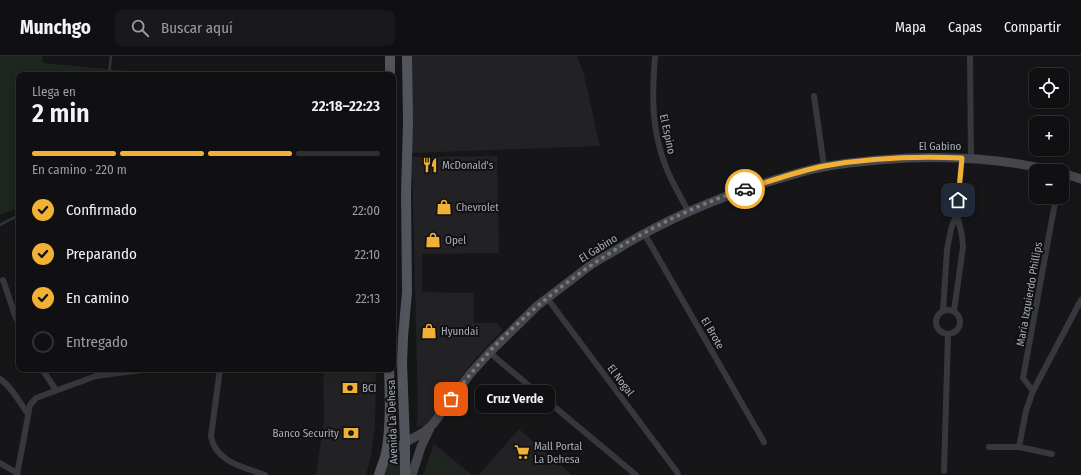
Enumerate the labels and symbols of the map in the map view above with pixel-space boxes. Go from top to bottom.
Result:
street label: El Espino [657,113,678,156]
street label: El Gabino [919,140,961,153]
restaurant icon: McDonald's [421,156,439,174]
place label: McDonald's [442,159,494,172]
courier [725,169,765,209]
pin [941,183,975,217]
shop icon: Chevrolet [435,198,453,216]
place label: Chevrolet [456,201,499,214]
shop icon: Opel [424,231,442,249]
street label: El Gabino [577,232,620,265]
place label: Opel [445,234,466,247]
street label: María Izquierdo Phillips [1014,241,1045,347]
street label: El Brote [698,315,727,352]
shop icon: Hyundai [420,322,438,340]
place label: Hyundai [441,325,478,338]
street label: El Nogal [605,362,637,399]
bank icon: BCI [341,379,359,397]
street label: Avenida La Dehesa [385,380,400,464]
place label: BCI [362,382,377,395]
pin [434,382,468,416]
callout: Cruz Verde [475,385,555,413]
bank icon: Banco Security [342,424,360,442]
place label: Banco Security [273,427,339,440]
place label: Mall Portal La Dehesa [534,440,582,466]
supermarket icon: Mall Portal La Dehesa [513,443,531,461]

